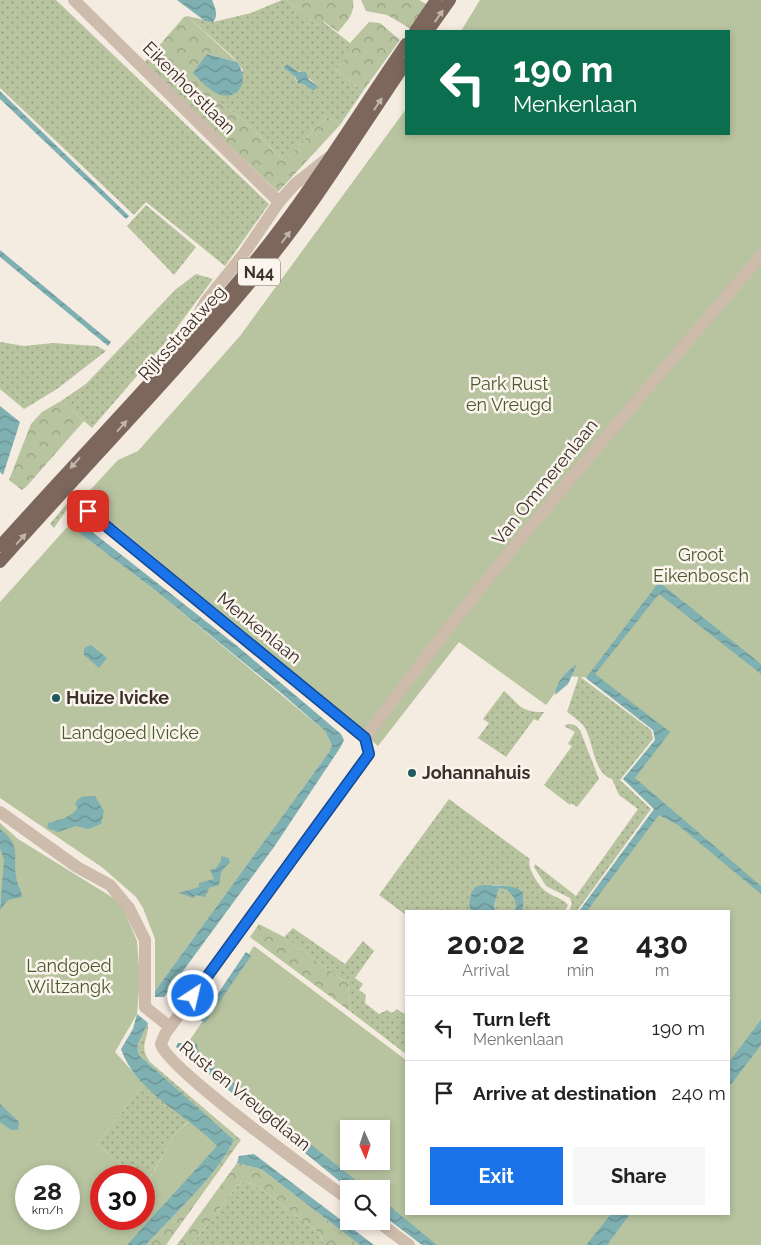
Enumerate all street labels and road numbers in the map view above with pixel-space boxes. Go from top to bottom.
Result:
street label: Eikenhorstlaan [139,37,240,138]
road number: N44 [238,258,280,286]
street label: Rijksstraatweg [134,281,230,384]
street label: Van Ommerenlaan [488,415,602,549]
street label: Menkenlaan [213,587,305,668]
street label: Rust en Vreugdlaan [175,1036,315,1155]

